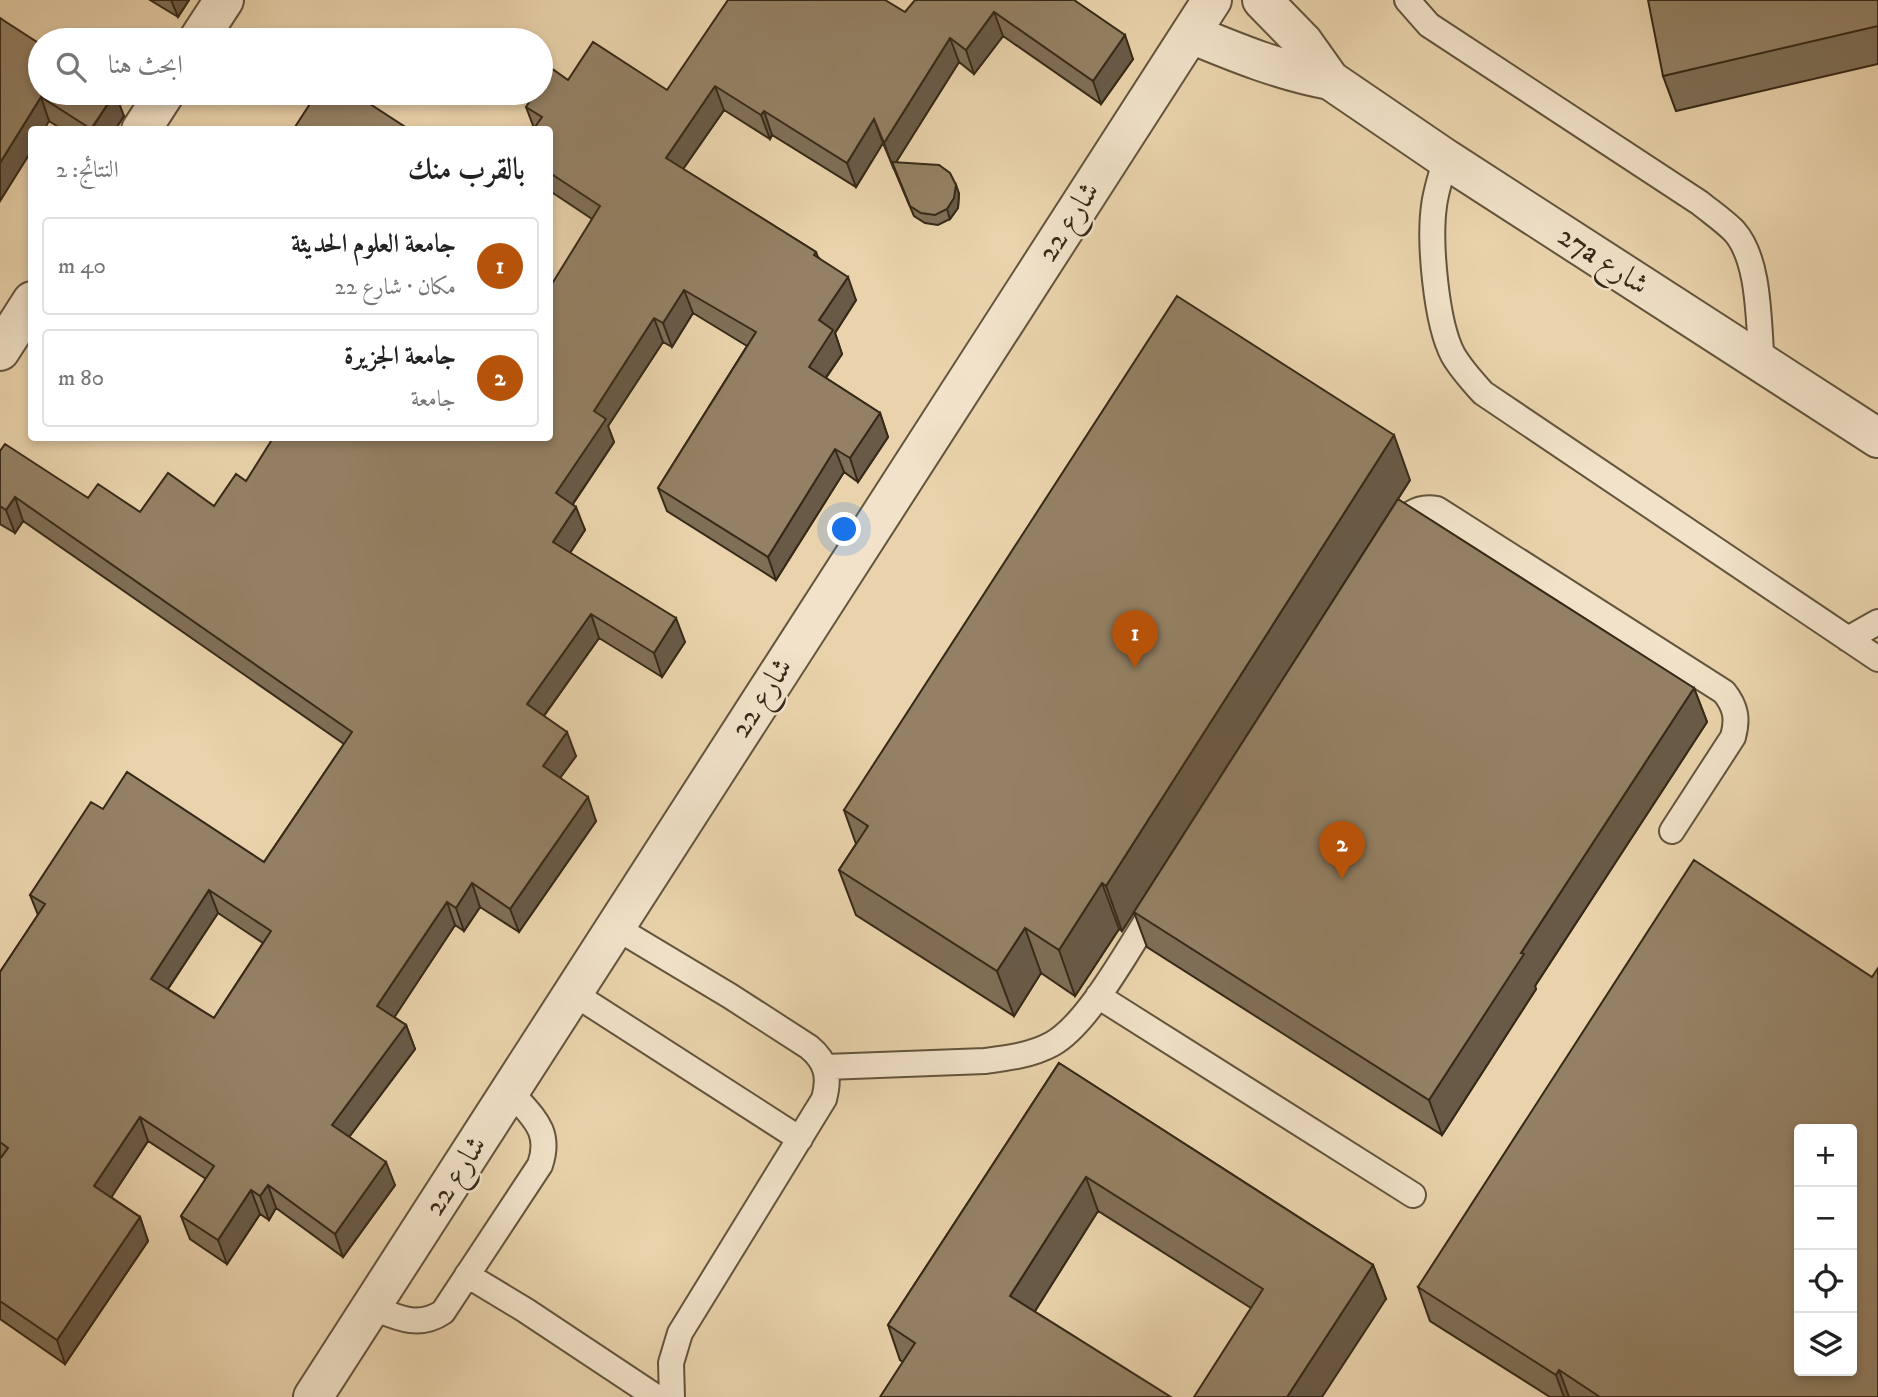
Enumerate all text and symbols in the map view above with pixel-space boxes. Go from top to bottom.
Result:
search box [28,28,553,105]
icon: search [52,48,90,86]
text: ابحث هنا [108,49,183,82]
text: بالقرب منك [408,152,525,189]
text: النتائج: 2 [56,156,119,185]
street label: شارع 22 [1030,175,1113,272]
street label: 27a شارع [1548,218,1655,308]
text: جامعة العلوم الحديثة [291,228,456,261]
text: 40 m [58,252,106,281]
text: 1 [496,252,504,281]
text: مكان · شارع 22 [335,273,456,302]
text: جامعة الجزيرة [344,340,456,373]
text: 80 m [58,364,104,393]
text: 2 [494,364,506,393]
text: جامعة [411,385,456,414]
your location [827,512,861,546]
pin: 1 [1112,610,1158,668]
street label: شارع 22 [723,651,806,748]
pin: 2 [1319,821,1365,879]
map controls [1794,1124,1857,1376]
button: + [1794,1124,1857,1187]
street label: شارع 22 [417,1129,500,1226]
button: − [1794,1187,1857,1250]
button: locate [1794,1250,1857,1313]
button: layers [1794,1313,1857,1376]

